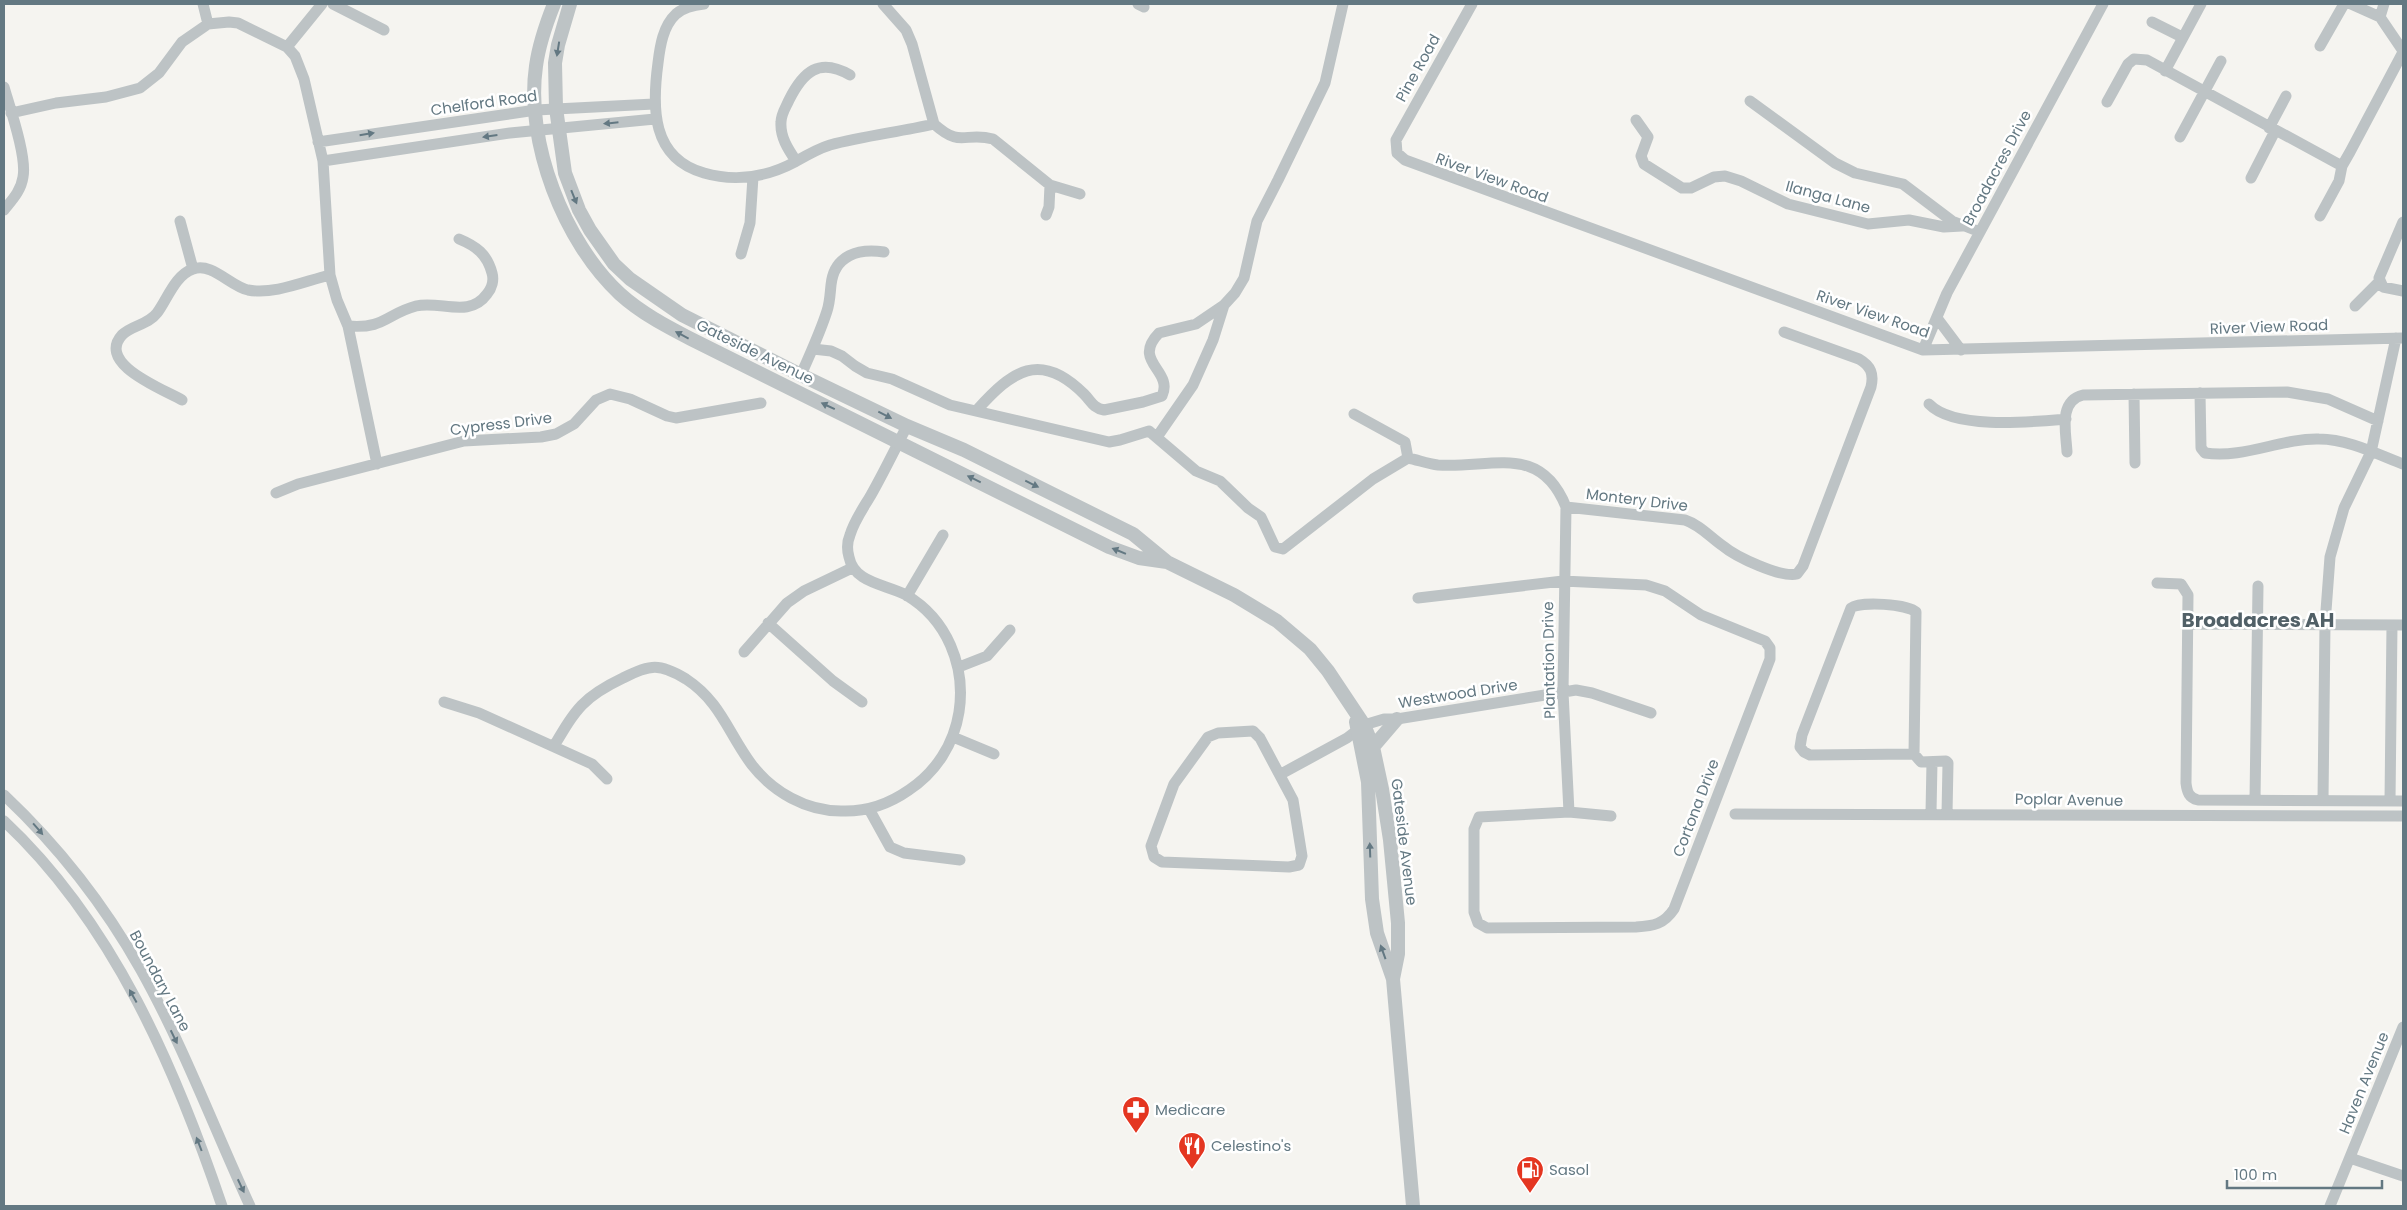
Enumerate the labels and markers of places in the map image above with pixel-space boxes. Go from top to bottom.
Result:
pharmacy icon: Medicare [1121,1095,1151,1134]
place label: Medicare [1155,1099,1225,1120]
restaurant icon: Celestino's [1177,1131,1207,1170]
place label: Celestino's [1211,1135,1291,1156]
fuel station icon: Sasol [1515,1155,1545,1194]
place label: Sasol [1549,1159,1589,1180]

